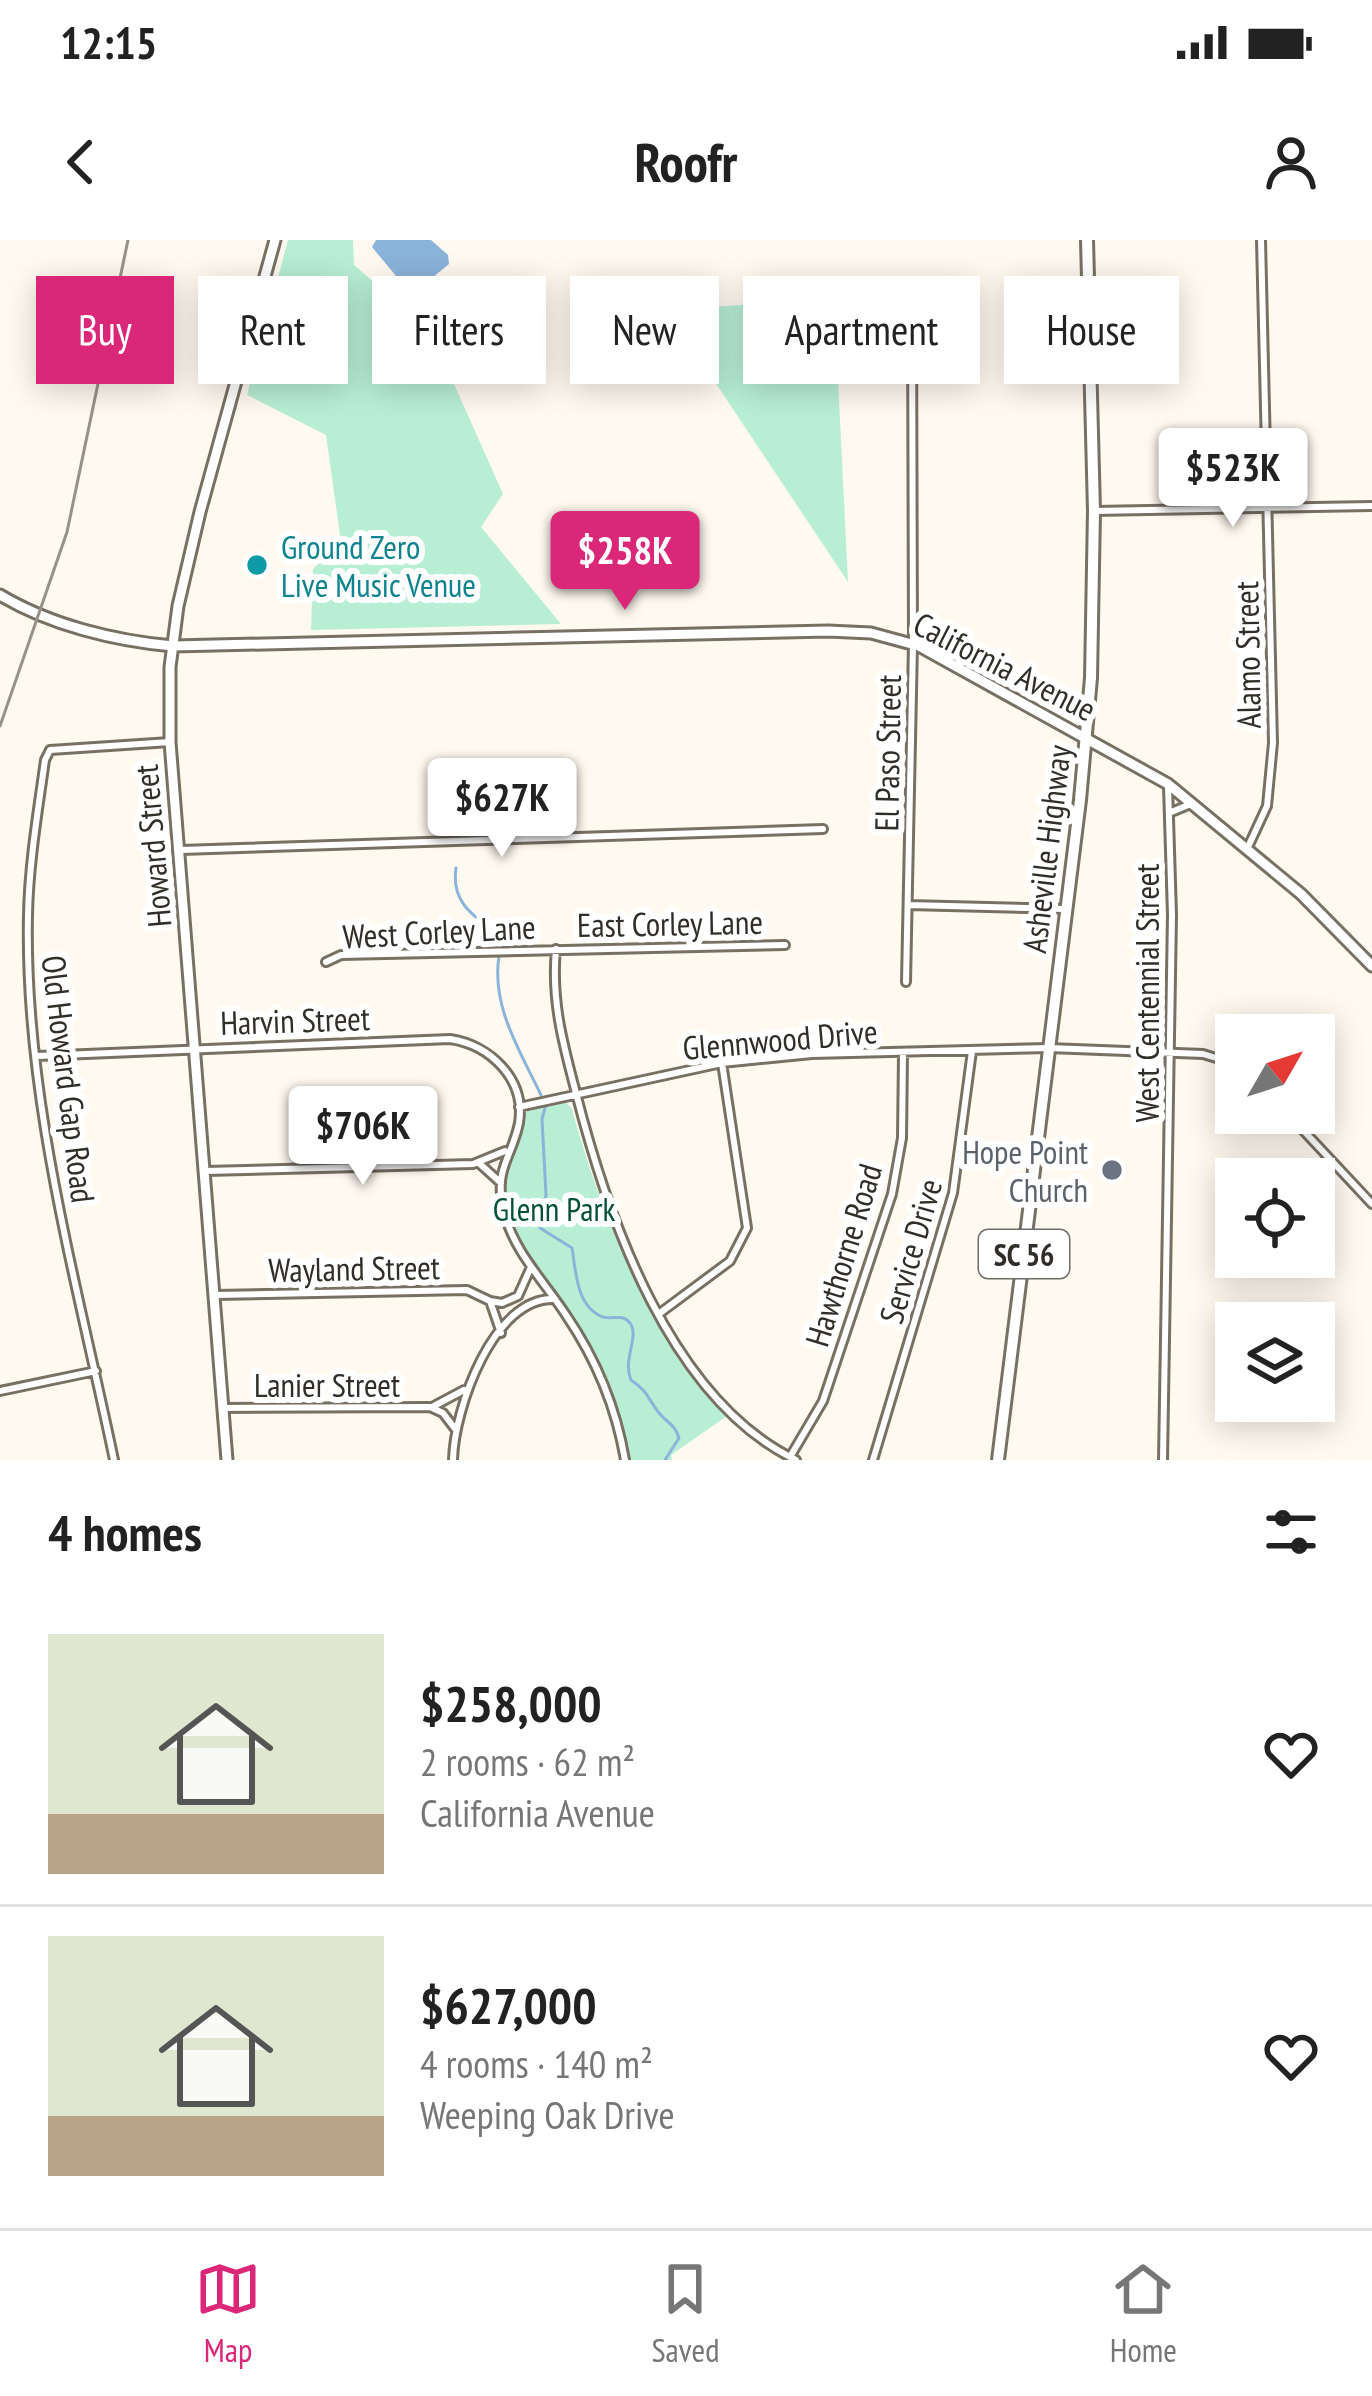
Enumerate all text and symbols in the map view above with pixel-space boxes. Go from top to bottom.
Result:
text: 12:15 [60,13,157,71]
text: Roofr [635,127,737,197]
icon: back [48,129,114,195]
icon: person [1258,129,1324,195]
chip: Buy [36,276,174,384]
chip: Rent [198,276,348,384]
chip: Filters [372,276,546,384]
chip: New [570,276,719,384]
chip: Apartment [743,276,980,384]
chip: House [1004,276,1179,384]
pin: $523K [1149,428,1317,530]
text: $523K [1186,441,1280,492]
pin: $258K [541,511,709,613]
text: $258K [578,524,672,575]
place label: Ground Zero Live Music Venue [281,525,476,606]
marker: Ground Zero Live Music Venue [244,552,270,578]
street label: Alamo Street [1224,581,1270,729]
street label: California Avenue [907,602,1103,730]
street label: El Paso Street [864,674,910,832]
street label: Asheville Highway [1012,742,1080,955]
pin: $627K [418,758,586,860]
street label: Howard Street [123,763,181,929]
text: $627K [455,771,549,822]
street label: West Centennial Street [1125,864,1168,1122]
street label: East Corley Lane [577,900,763,946]
street label: West Corley Lane [341,904,537,958]
street label: Old Howard Gap Road [32,953,106,1205]
street label: Harvin Street [219,996,371,1044]
street label: Glennwood Drive [681,1009,879,1069]
north arrow [1215,1014,1335,1134]
map controls [1215,1014,1335,1422]
pin: $706K [279,1086,447,1188]
text: $706K [316,1099,410,1150]
place label: Hope Point Church [962,1130,1088,1211]
marker: Hope Point Church [1099,1157,1125,1183]
button: locate [1215,1158,1335,1278]
street label: Hawthorne Road [795,1159,891,1351]
street label: Service Drive [869,1174,951,1328]
park label: Glenn Park [493,1187,615,1230]
road number: SC 56 [979,1230,1069,1278]
street label: Wayland Street [268,1245,440,1291]
button: layers [1215,1302,1335,1422]
street label: Lanier Street [254,1363,400,1406]
text: 4 homes [48,1499,202,1565]
icon: filters [1258,1499,1324,1565]
text: $258,000 [420,1670,602,1736]
icon: home [144,1682,288,1826]
icon: heart [1258,1721,1324,1787]
text: 2 rooms · 62 m² [420,1736,635,1787]
text: California Avenue [420,1787,655,1838]
text: $627,000 [420,1972,597,2038]
icon: home [144,1984,288,2128]
icon: heart [1258,2023,1324,2089]
text: 4 rooms · 140 m² [420,2038,653,2089]
text: Weeping Oak Drive [420,2089,675,2140]
tab: Map [195,2256,261,2371]
tab: Saved [651,2256,719,2371]
tab: Home [1110,2256,1177,2371]

